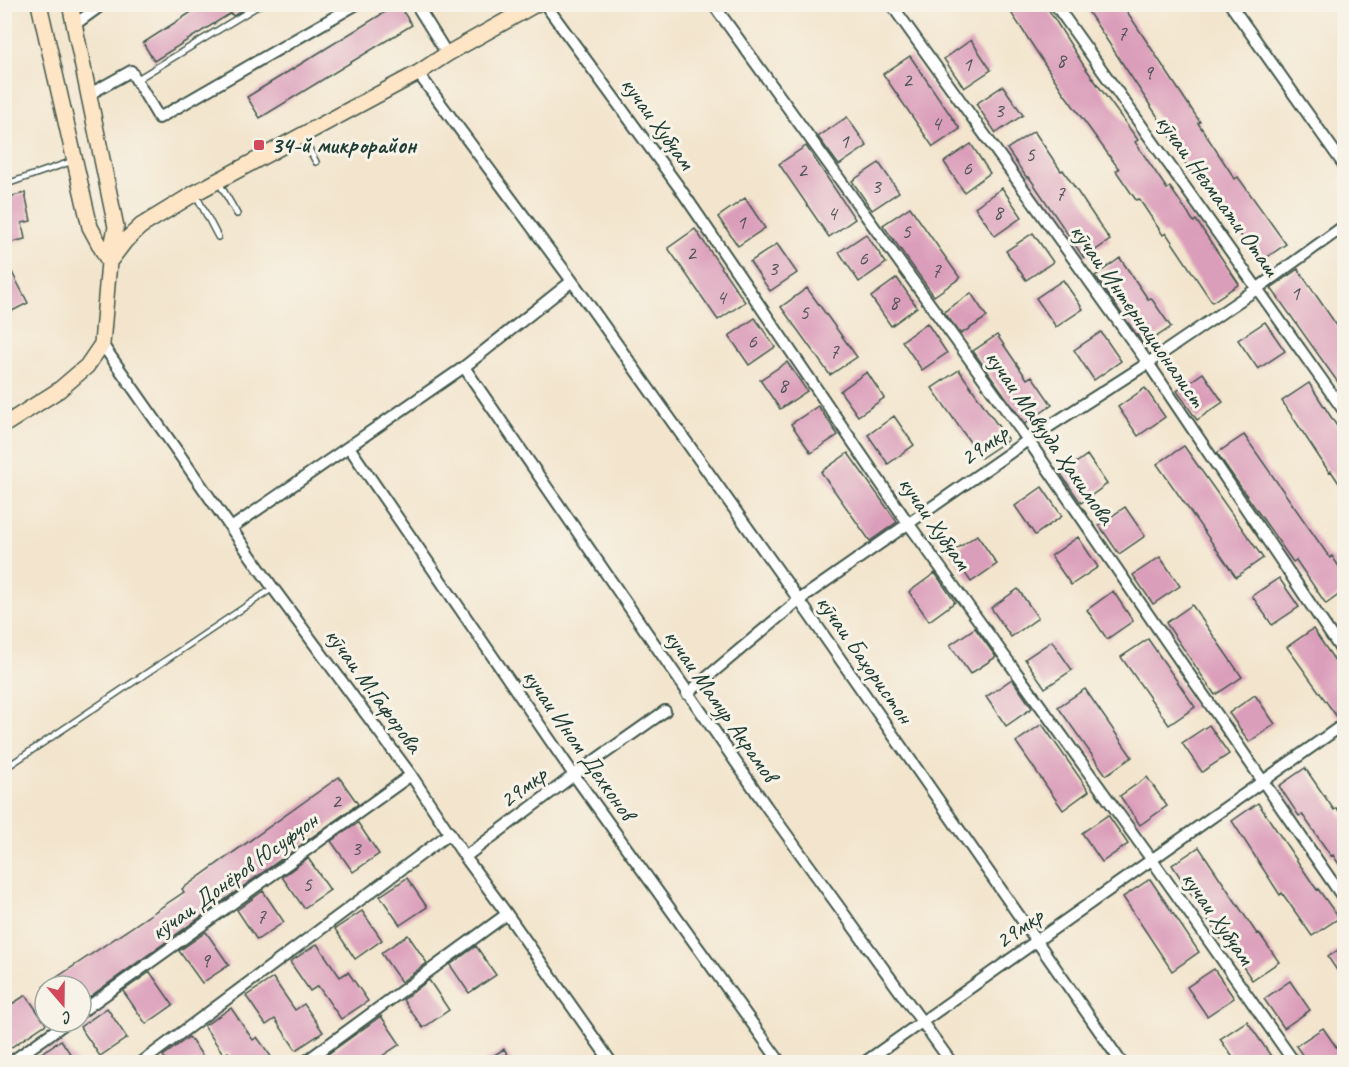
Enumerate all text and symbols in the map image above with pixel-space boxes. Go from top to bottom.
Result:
house number: 7 [1117,20,1128,46]
house number: 8 [1056,47,1068,73]
house number: 1 [962,51,973,77]
house number: 9 [1143,59,1154,85]
house number: 2 [902,67,913,93]
street label: кучаи Хубҷам [614,71,703,177]
house number: 3 [994,97,1005,123]
street label: кӯчаи Неъмаати Оташ [1149,108,1287,283]
house number: 4 [931,110,943,136]
house number: 1 [839,128,850,154]
place label: 34-й микрорайон [271,130,418,160]
marker: 34-й микрорайон [252,138,266,152]
house number: 5 [1025,141,1036,167]
house number: 6 [962,155,972,181]
house number: 2 [797,157,808,183]
house number: 3 [871,173,882,199]
house number: 7 [1055,180,1066,206]
house number: 8 [993,199,1005,225]
house number: 4 [827,200,839,226]
house number: 1 [736,209,747,235]
house number: 5 [901,218,912,244]
street label: кӯчаи Интернационалист [1064,218,1213,414]
house number: 2 [686,240,697,266]
house number: 6 [858,245,868,271]
house number: 3 [768,255,779,281]
house number: 7 [931,257,942,283]
house number: 1 [1290,280,1301,306]
house number: 4 [716,284,728,310]
house number: 8 [889,289,901,315]
house number: 5 [799,299,810,325]
house number: 6 [747,328,757,354]
house number: 7 [829,338,840,364]
street label: кучаи Мавҷуда Ҳакимова [978,344,1122,531]
house number: 8 [778,372,790,398]
street label: 29мкр [954,417,1015,472]
street label: кучаи Хубҷам [892,470,979,577]
street label: кӯчаи Баҳористон [810,589,922,731]
street label: кӯчаи М.Гафорова [318,621,430,760]
street label: кучаи Мамур Акрамов [657,623,787,791]
street label: кучаи Ином Дехконов [516,663,645,829]
street label: 29мкр [493,758,554,815]
house number: 2 [331,788,342,814]
street label: кӯчаи Донёров Юсуфҷон [144,804,325,947]
house number: 3 [351,835,362,861]
street label: кучаи Хубҷам [1175,865,1262,972]
house number: 5 [302,871,313,897]
street label: 29мкр [989,900,1050,955]
house number: 7 [256,903,267,929]
house number: 9 [200,947,211,973]
north arrow [33,974,93,1034]
text: С [59,1006,75,1029]

